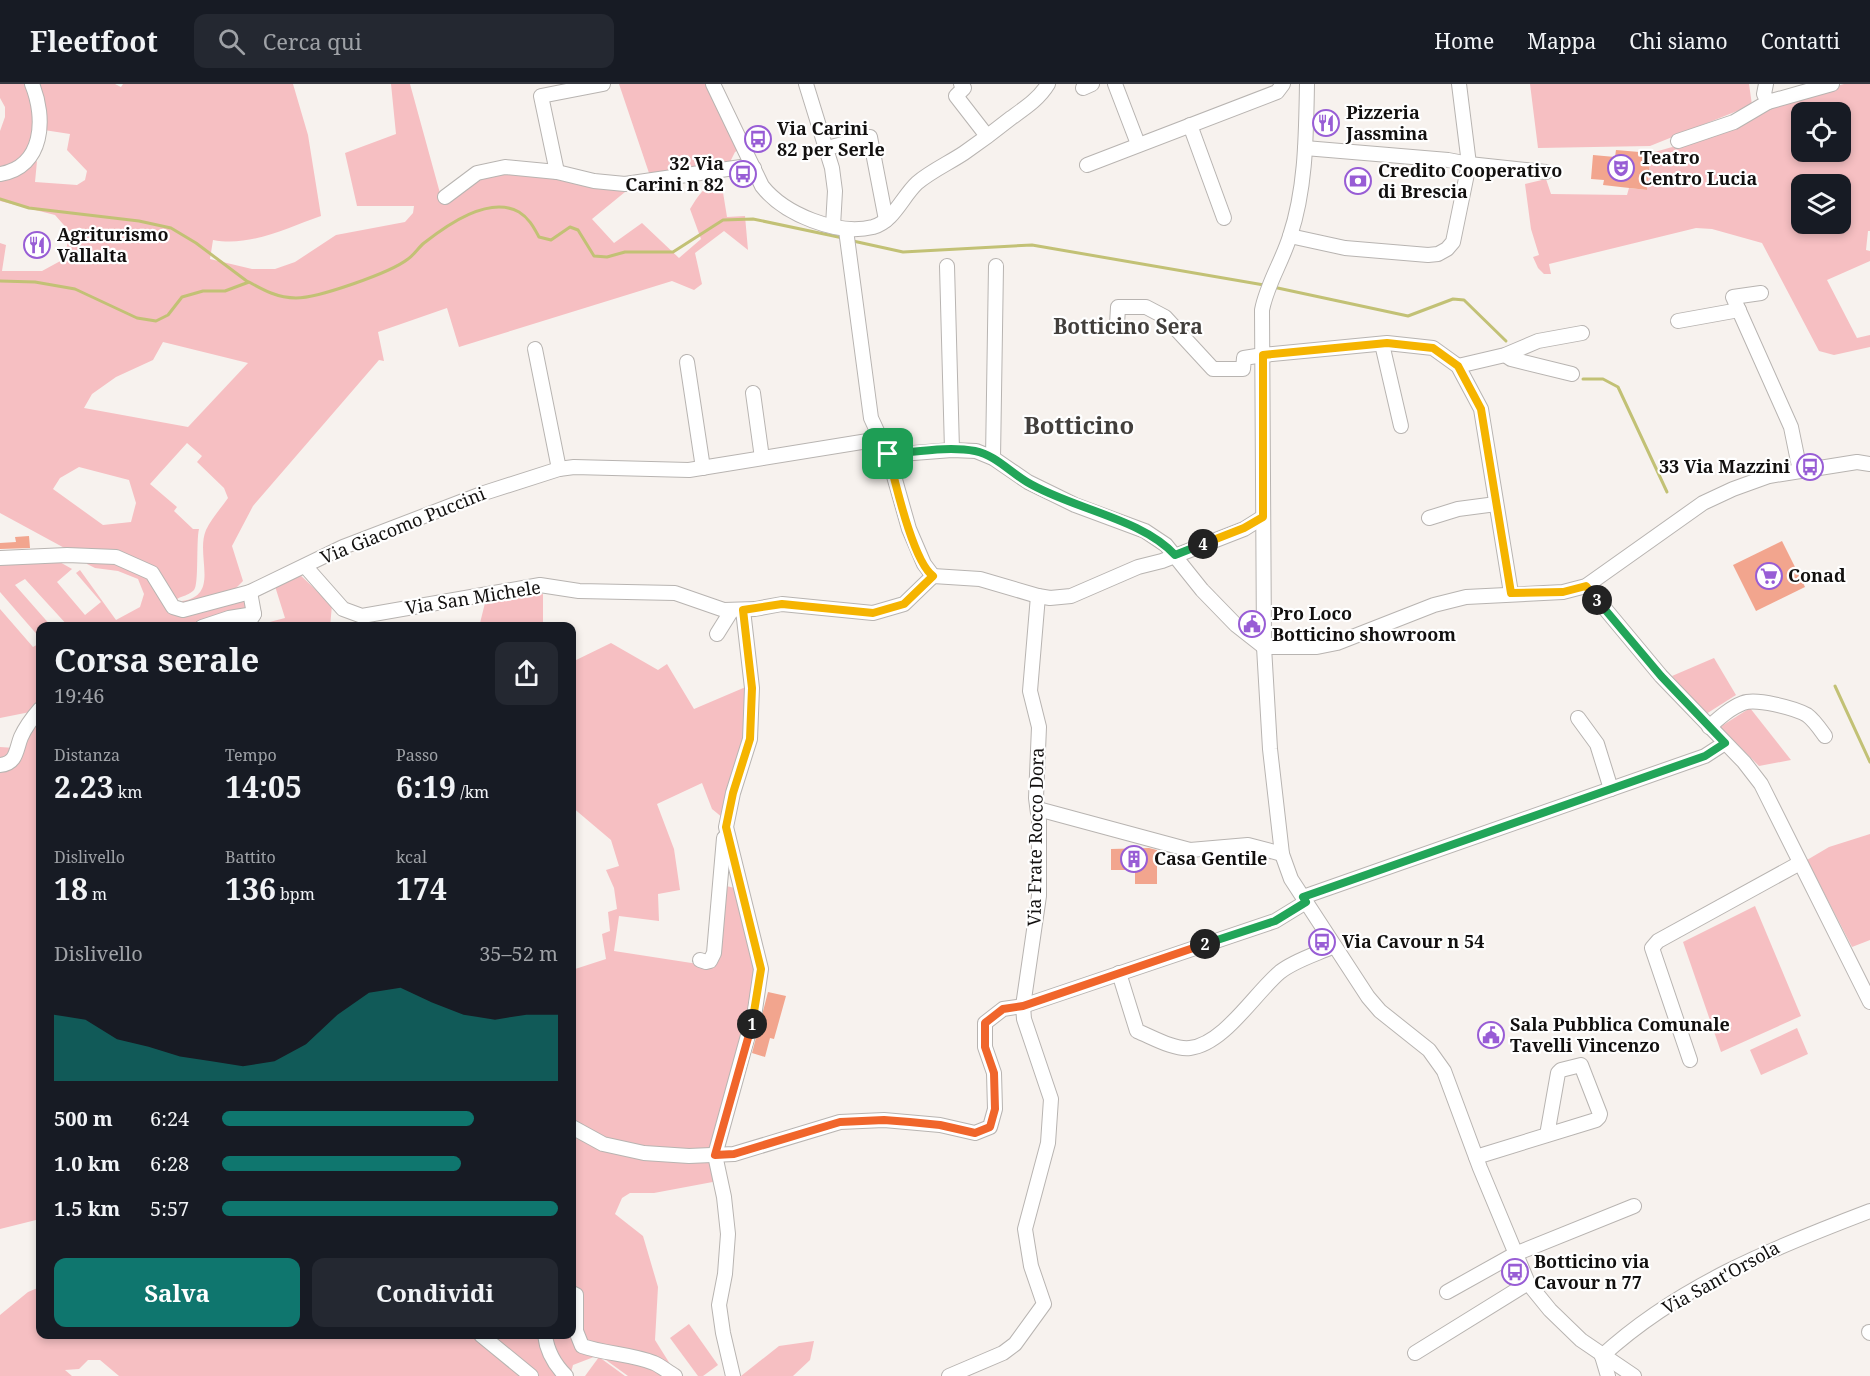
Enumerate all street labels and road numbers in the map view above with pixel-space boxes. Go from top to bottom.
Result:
street label: Via Giacomo Puccini [317,481,489,569]
street label: Via San Michele [403,574,542,620]
street label: Via Frate Rocco Dora [1021,747,1049,927]
street label: Via Sant'Orsola [1658,1235,1783,1319]

